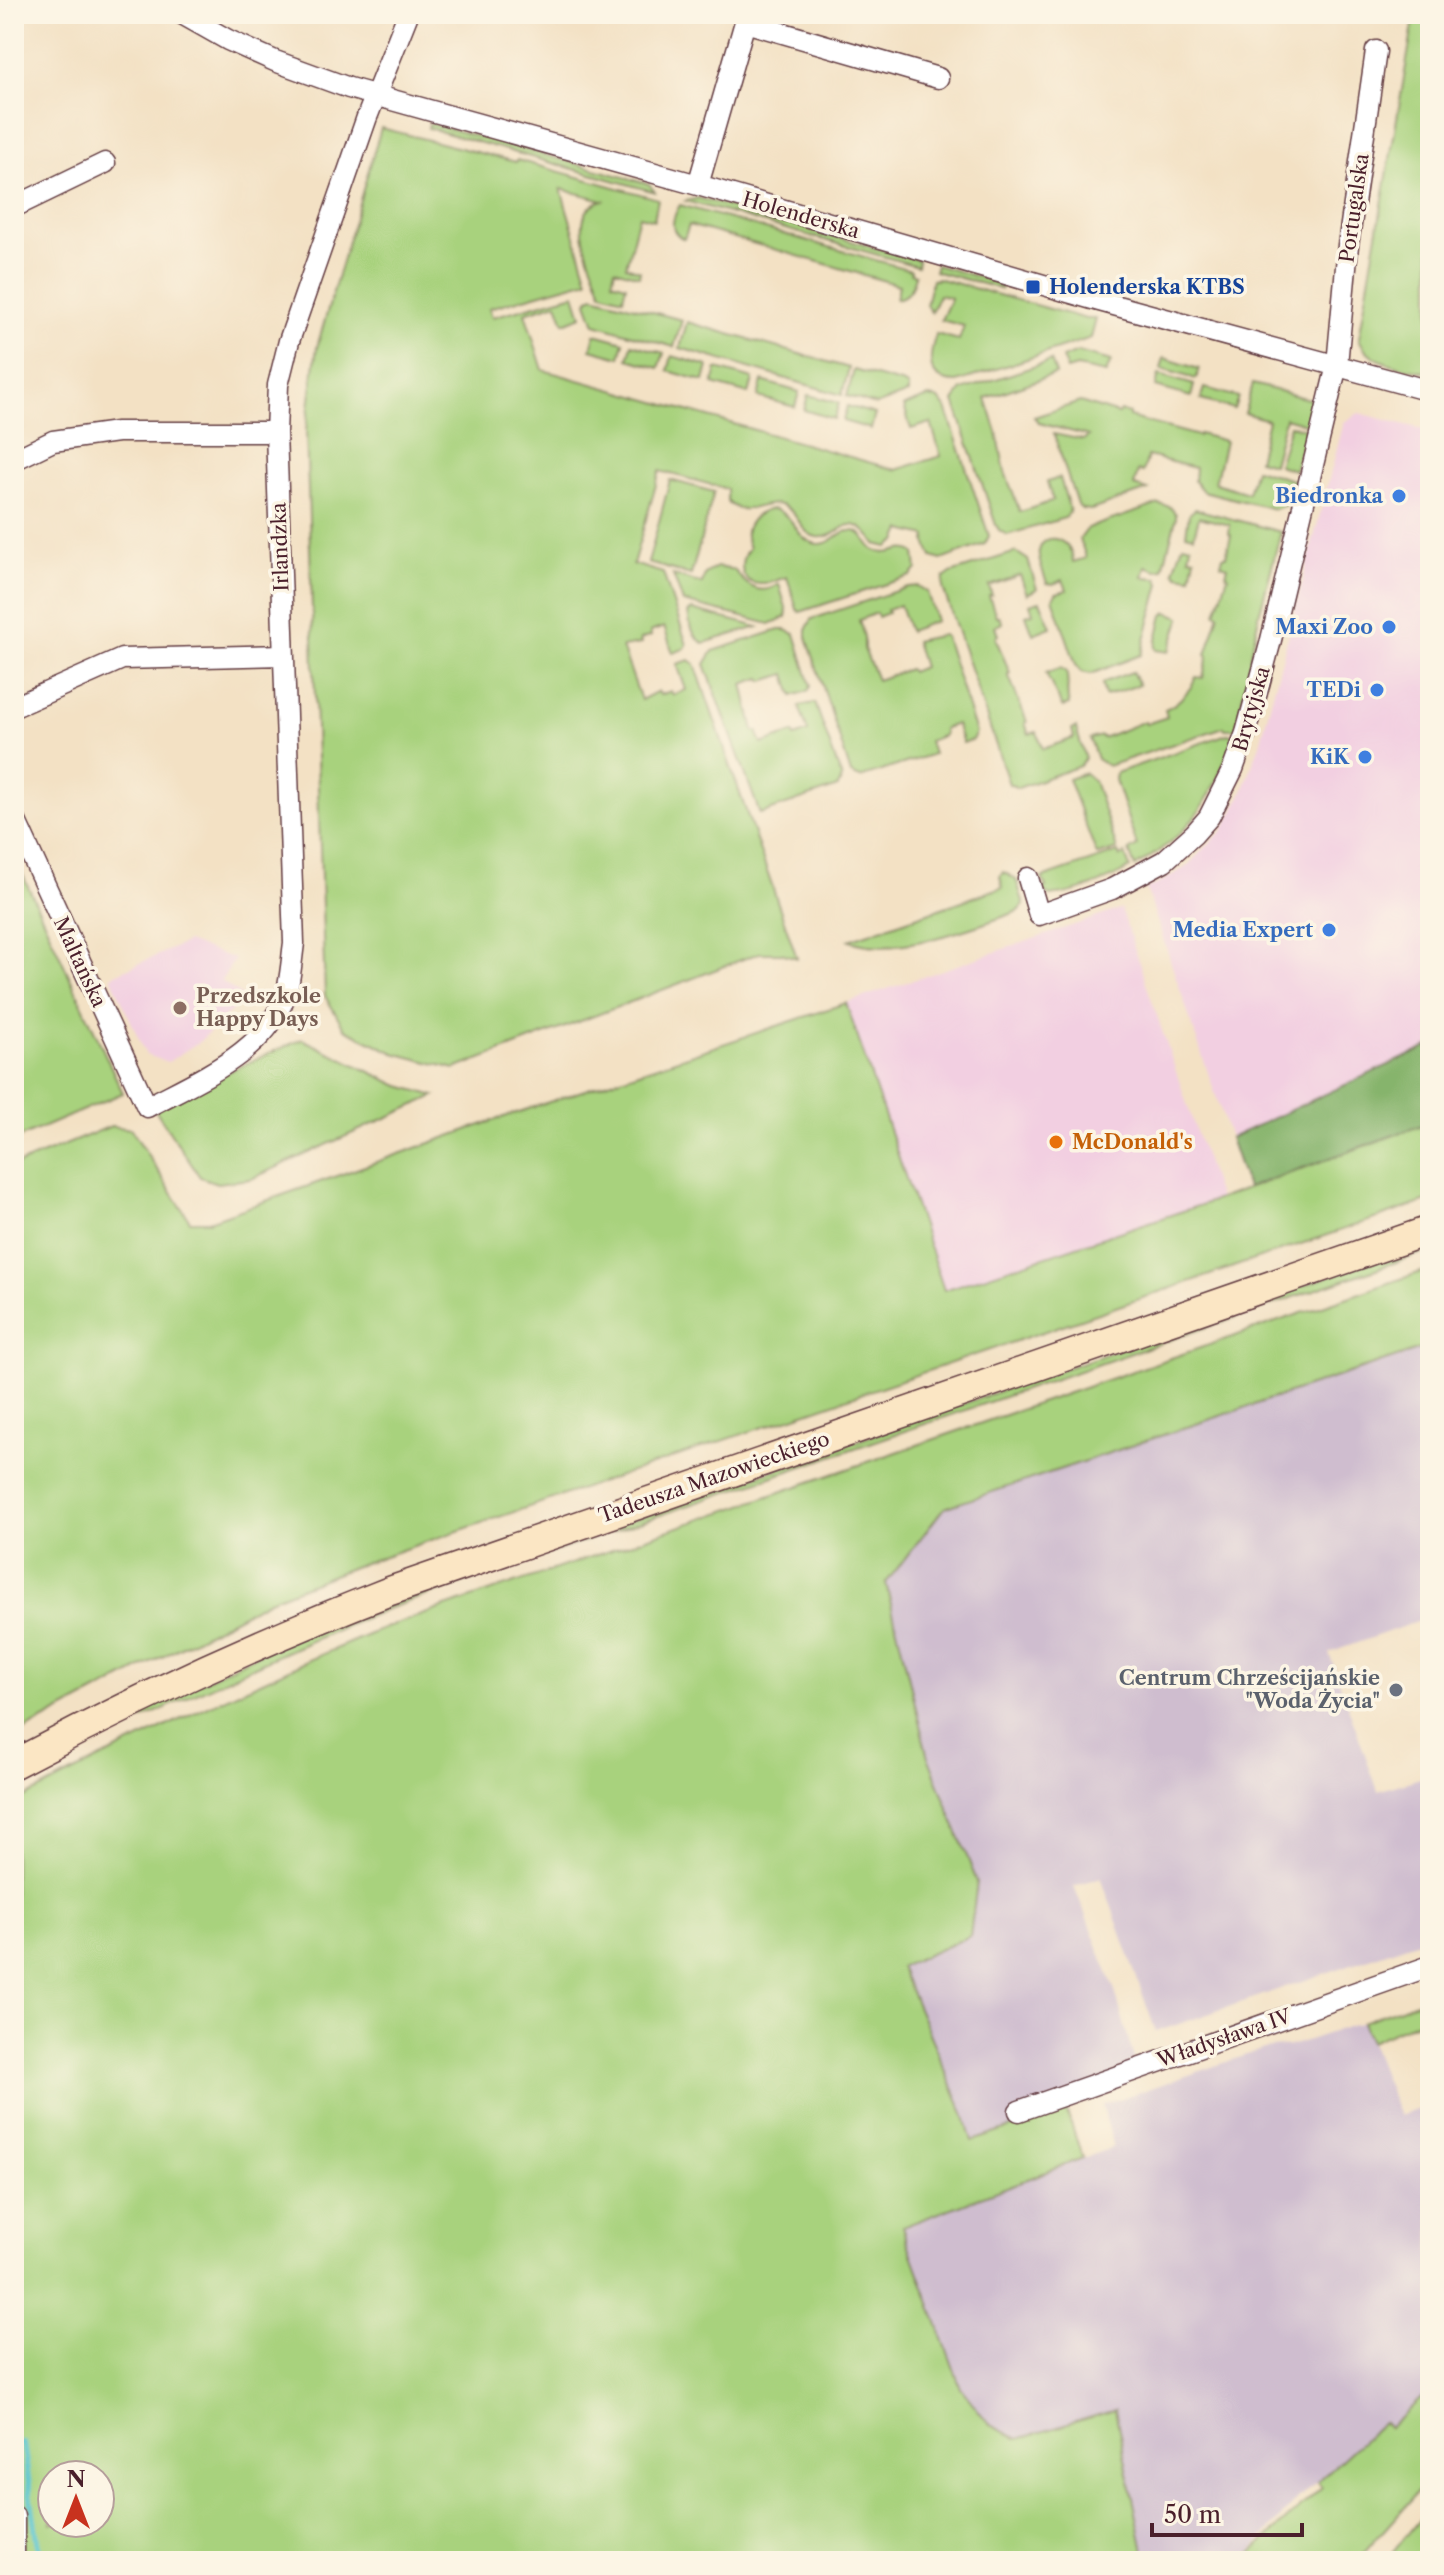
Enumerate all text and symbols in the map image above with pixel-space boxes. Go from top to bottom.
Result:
street label: Portugalska [1334,151,1374,264]
street label: Holenderska [740,187,863,243]
place label: Holenderska KTBS [1049,275,1245,299]
marker: Holenderska KTBS [1024,278,1042,296]
place label: Biedronka [1275,484,1383,508]
marker: Biedronka [1390,487,1408,505]
street label: Irlandzka [266,502,294,592]
place label: Maxi Zoo [1275,615,1373,639]
marker: Maxi Zoo [1380,618,1398,636]
street label: Brytyjska [1227,663,1275,754]
place label: TEDi [1307,678,1361,702]
marker: TEDi [1368,681,1386,699]
place label: KiK [1310,745,1350,769]
marker: KiK [1356,748,1374,766]
street label: Maltańska [49,913,112,1011]
place label: Media Expert [1173,918,1313,942]
marker: Media Expert [1320,921,1338,939]
place label: Przedszkole Happy Days [196,984,321,1031]
marker: Przedszkole Happy Days [171,999,189,1017]
place label: McDonald's [1072,1130,1193,1154]
marker: McDonald's [1047,1133,1065,1151]
street label: Tadeusza Mazowieckiego [595,1426,833,1528]
place label: Centrum Chrześcijańskie "Woda Życia" [1119,1666,1380,1713]
marker: Centrum Chrześcijańskie "Woda Życia" [1387,1681,1405,1699]
street label: Władysława IV [1153,2004,1295,2072]
north arrow [36,2459,116,2539]
text: N [66,2466,86,2493]
scale bar [1152,2487,1302,2537]
text: 50 m [1164,2500,1221,2529]

